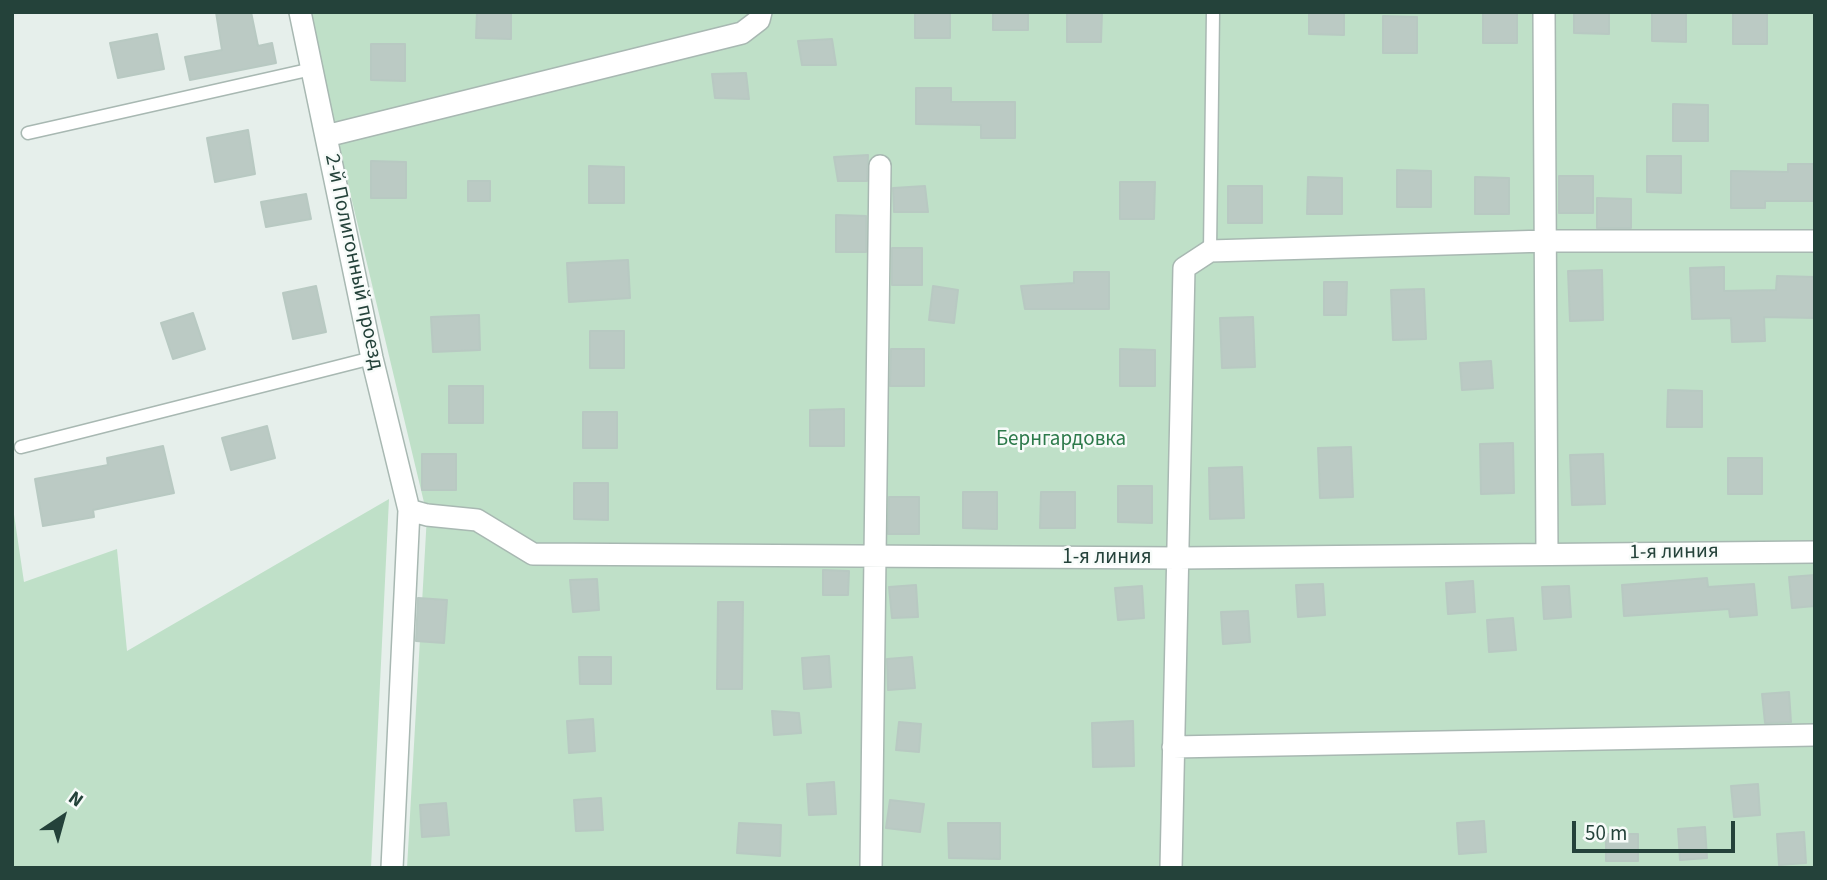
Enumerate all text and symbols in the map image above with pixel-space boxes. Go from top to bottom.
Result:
street label: 2-й Полигонный проезд [318,152,388,372]
park label: Бернгардовка [996,427,1126,453]
street label: 1-я линия [1629,540,1719,566]
street label: 1-я линия [1062,545,1152,571]
north arrow [28,782,98,852]
text: N [63,785,89,814]
scale bar [1575,806,1738,850]
text: 50 m [1585,818,1627,848]

